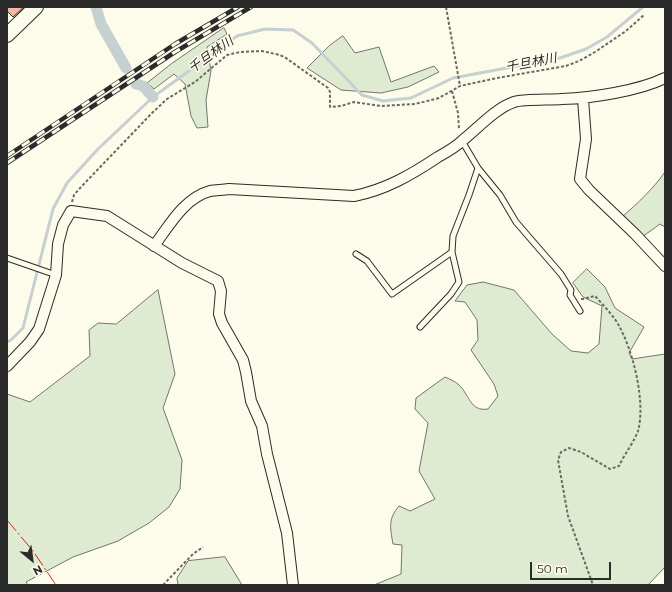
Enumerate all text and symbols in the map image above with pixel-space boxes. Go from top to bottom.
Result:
water label: 千旦林川 [185,33,237,77]
water label: 千旦林川 [504,50,558,76]
north arrow [12,540,52,580]
scale bar [532,554,613,580]
text: 50 m [537,561,568,576]
text: N [31,562,45,579]

